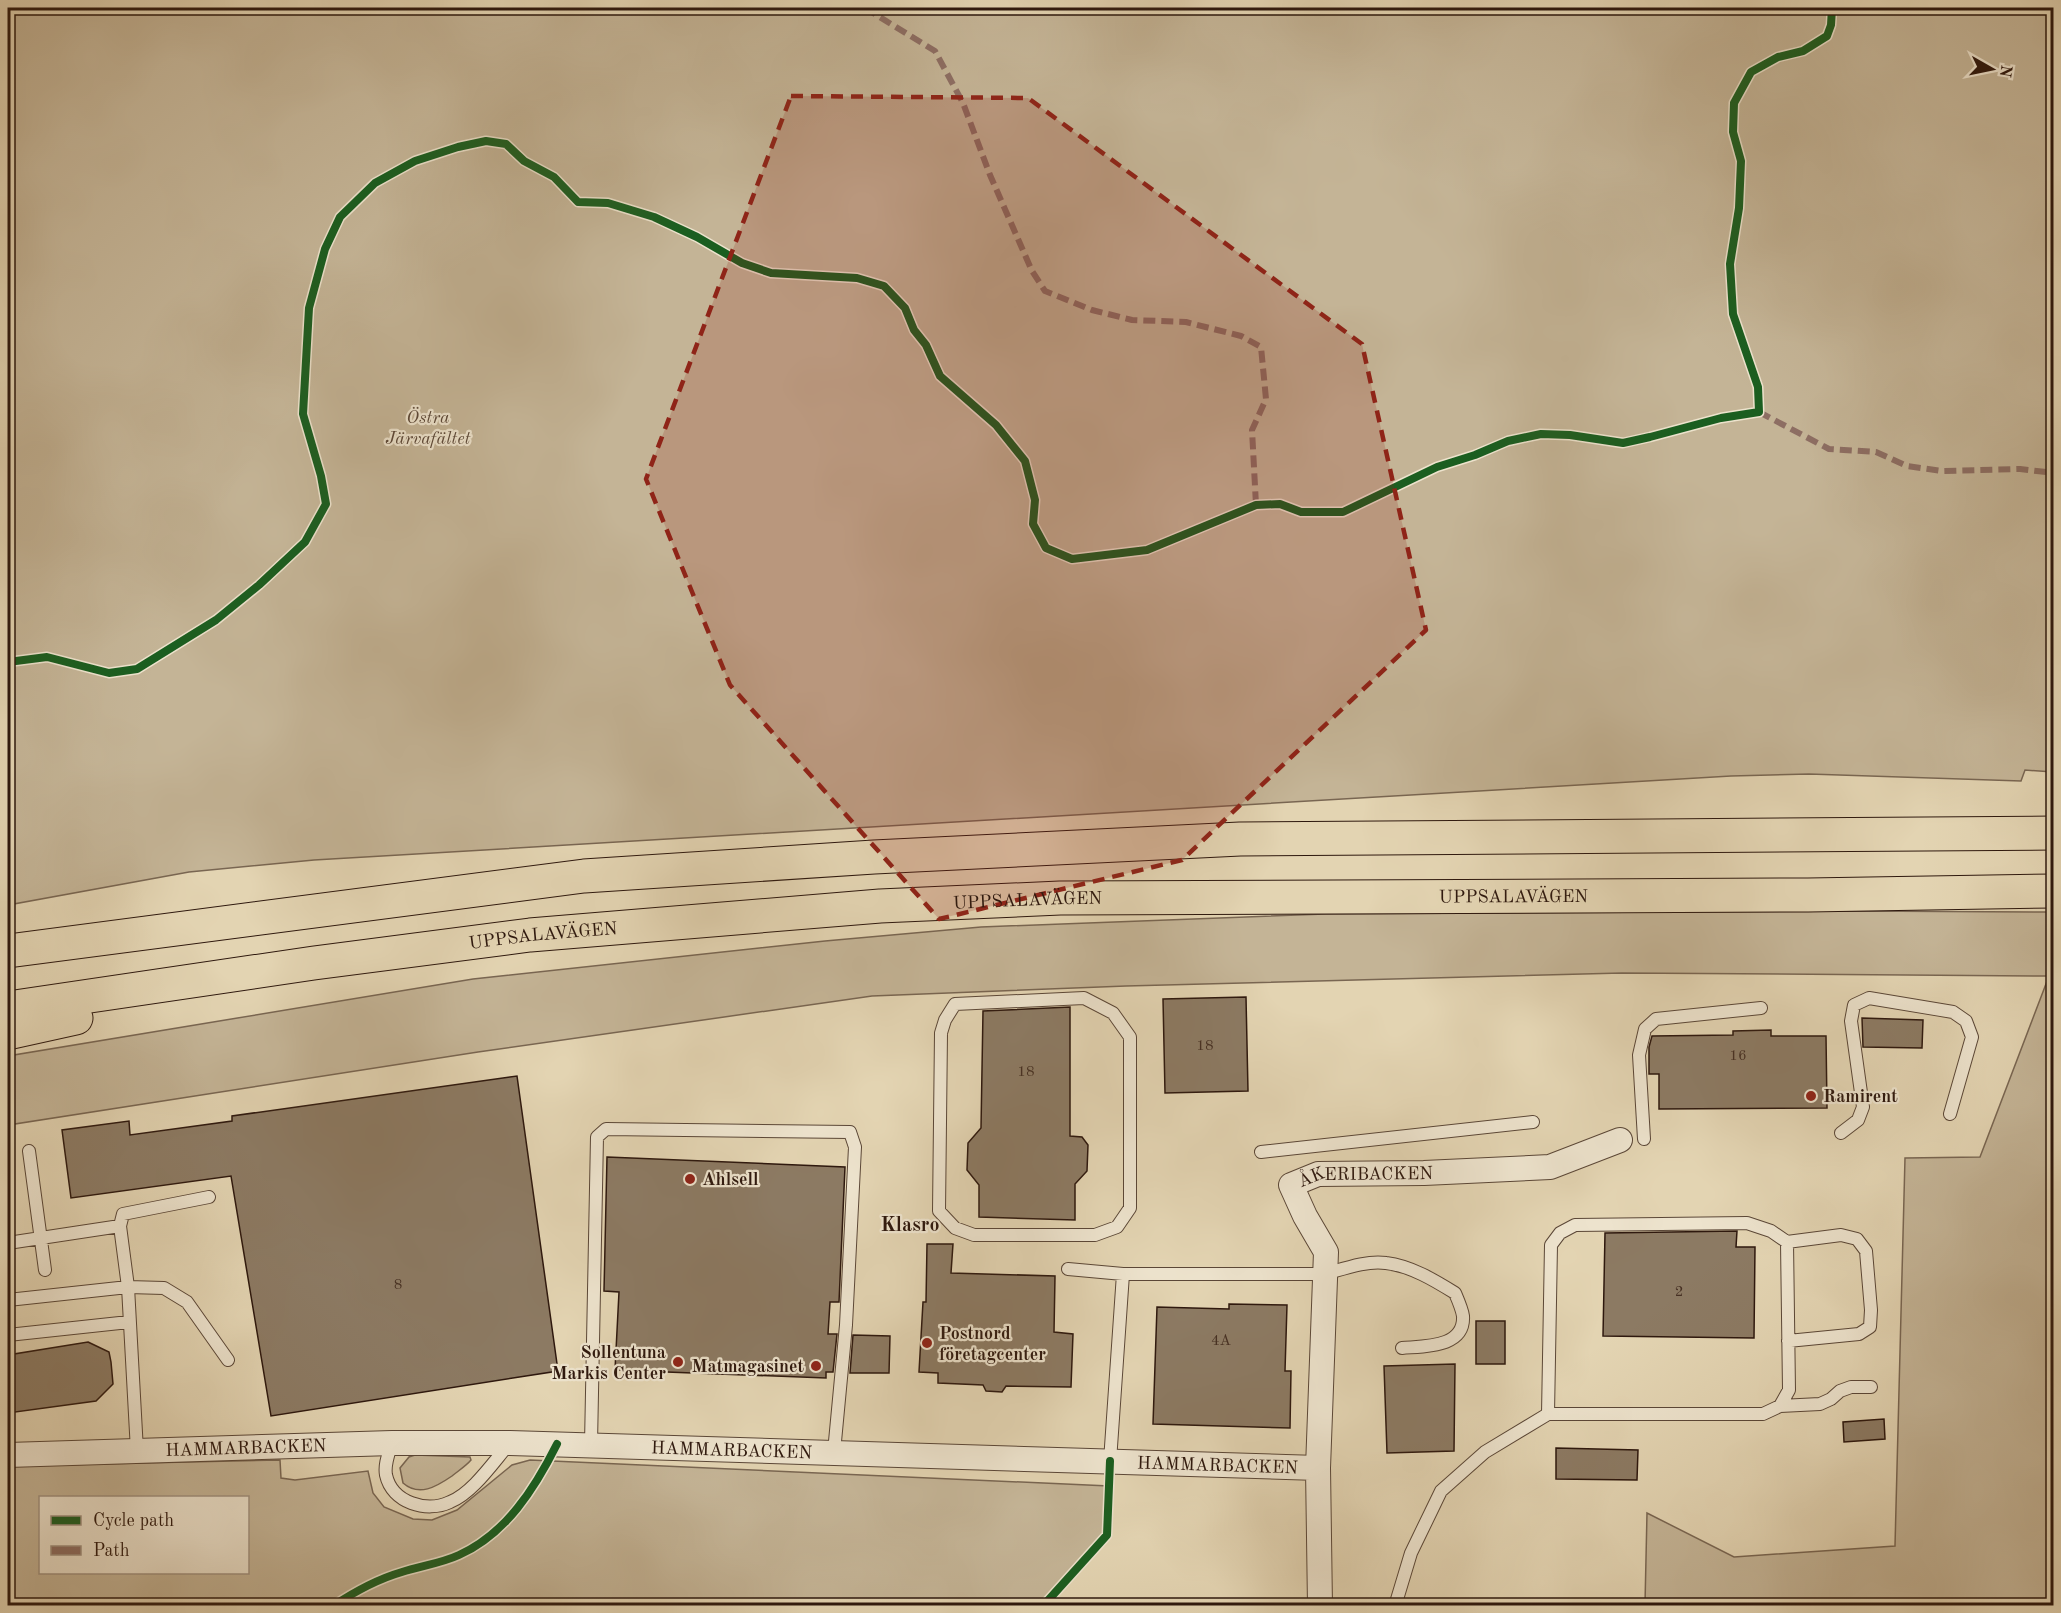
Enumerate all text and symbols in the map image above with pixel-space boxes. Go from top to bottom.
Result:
north arrow [1962,39,2022,99]
text: N [1996,64,2014,79]
park label: Östra Järvafältet [386,407,471,448]
street label: UPPSALAVÄGEN [1439,885,1588,906]
street label: UPPSALAVÄGEN [953,887,1102,913]
street label: UPPSALAVÄGEN [468,920,618,953]
house number: 18 [1196,1039,1214,1054]
house number: 16 [1729,1049,1747,1064]
house number: 18 [1017,1065,1035,1080]
place label: Ramirent [1823,1088,1898,1106]
marker: Ramirent [1804,1089,1818,1103]
street label: ÅKERIBACKEN [1293,1164,1434,1191]
place label: Ahlsell [702,1171,759,1189]
marker: Ahlsell [683,1172,697,1186]
district label: Klasro [880,1216,940,1236]
house number: 8 [394,1278,402,1293]
house number: 2 [1675,1285,1683,1300]
place label: Postnord företagcenter [939,1325,1046,1364]
house number: 4A [1211,1334,1232,1349]
marker: Postnord företagcenter [920,1336,934,1350]
place label: Sollentuna Markis Center [552,1344,666,1383]
marker: Sollentuna Markis Center [671,1355,685,1369]
place label: Matmagasinet [692,1358,804,1376]
marker: Matmagasinet [809,1359,823,1373]
street label: HAMMARBACKEN [165,1437,327,1460]
street label: HAMMARBACKEN [651,1439,813,1462]
street label: HAMMARBACKEN [1137,1454,1298,1477]
legend [39,1496,249,1574]
text: Cycle path [93,1512,174,1530]
text: Path [93,1542,130,1560]

